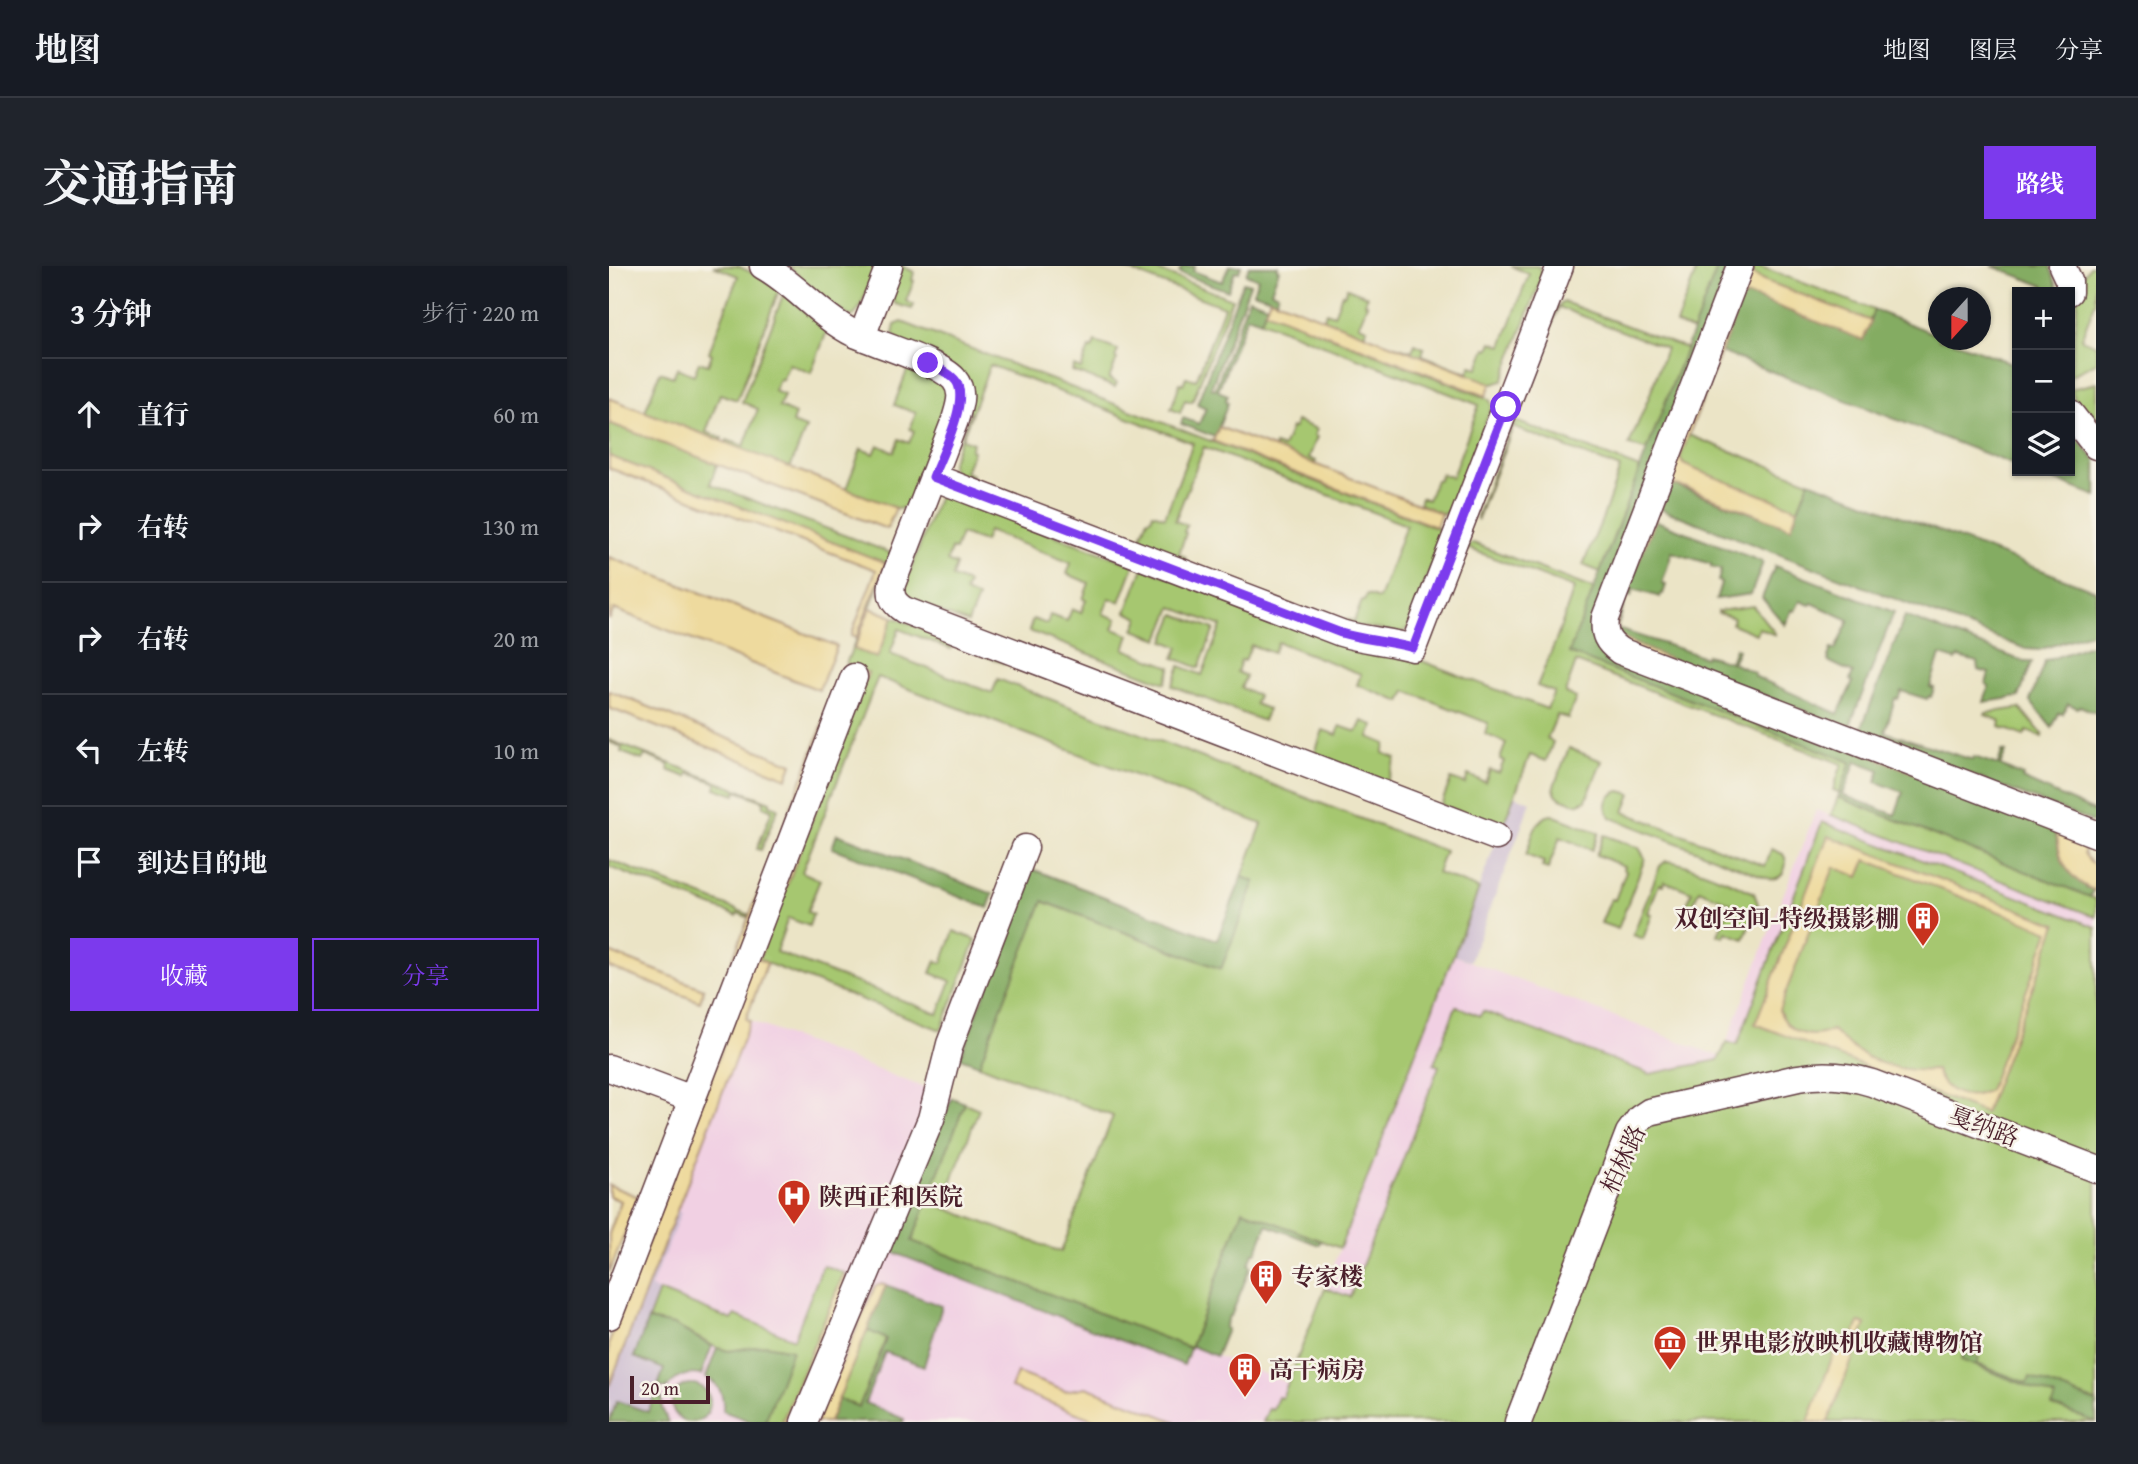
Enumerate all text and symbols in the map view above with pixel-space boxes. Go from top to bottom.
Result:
text: 地图 [35,25,101,73]
text: 地图 [1883,32,1931,67]
text: 图层 [1969,32,2017,67]
text: 分享 [2055,32,2103,67]
button: 路线 [1984,146,2096,219]
text: 交通指南 [42,147,238,219]
north arrow [1928,287,1991,350]
map controls [2012,287,2075,476]
button: + [2012,287,2075,350]
text: 3 分钟 [70,291,152,335]
text: 步行 · 220 m [422,296,539,329]
route end [912,347,943,378]
button: − [2012,350,2075,413]
route start [1490,391,1521,422]
icon: ahead [70,395,108,433]
text: 直行 [137,395,189,434]
text: 60 m [493,398,539,431]
button: layers [2012,413,2075,476]
icon: right [70,507,108,545]
text: 右转 [137,507,189,546]
text: 130 m [482,510,539,543]
icon: right [70,619,108,657]
text: 右转 [137,619,189,658]
text: 20 m [493,622,539,655]
icon: left [70,731,108,769]
text: 左转 [137,731,189,770]
text: 10 m [493,734,539,767]
icon: arrive [70,843,108,881]
text: 到达目的地 [137,843,267,882]
building icon: 双创空间-特级摄影棚 [1904,899,1942,948]
place label: 双创空间-特级摄影棚 [1674,901,1899,936]
button: 收藏 [70,938,298,1011]
button: 分享 [312,938,539,1011]
street label: 戛纳路 [1944,1097,2024,1155]
street label: 柏林路 [1592,1119,1654,1199]
hospital icon: 陕西正和医院 [775,1177,813,1226]
place label: 陕西正和医院 [819,1179,963,1214]
building icon: 专家楼 [1247,1257,1285,1306]
place label: 专家楼 [1291,1259,1363,1294]
museum icon: 世界电影放映机收藏博物馆 [1651,1323,1689,1372]
place label: 世界电影放映机收藏博物馆 [1695,1325,1983,1360]
building icon: 高干病房 [1226,1350,1264,1399]
place label: 高干病房 [1269,1352,1365,1387]
scale bar [630,1373,711,1405]
text: 20 m [641,1374,679,1402]

